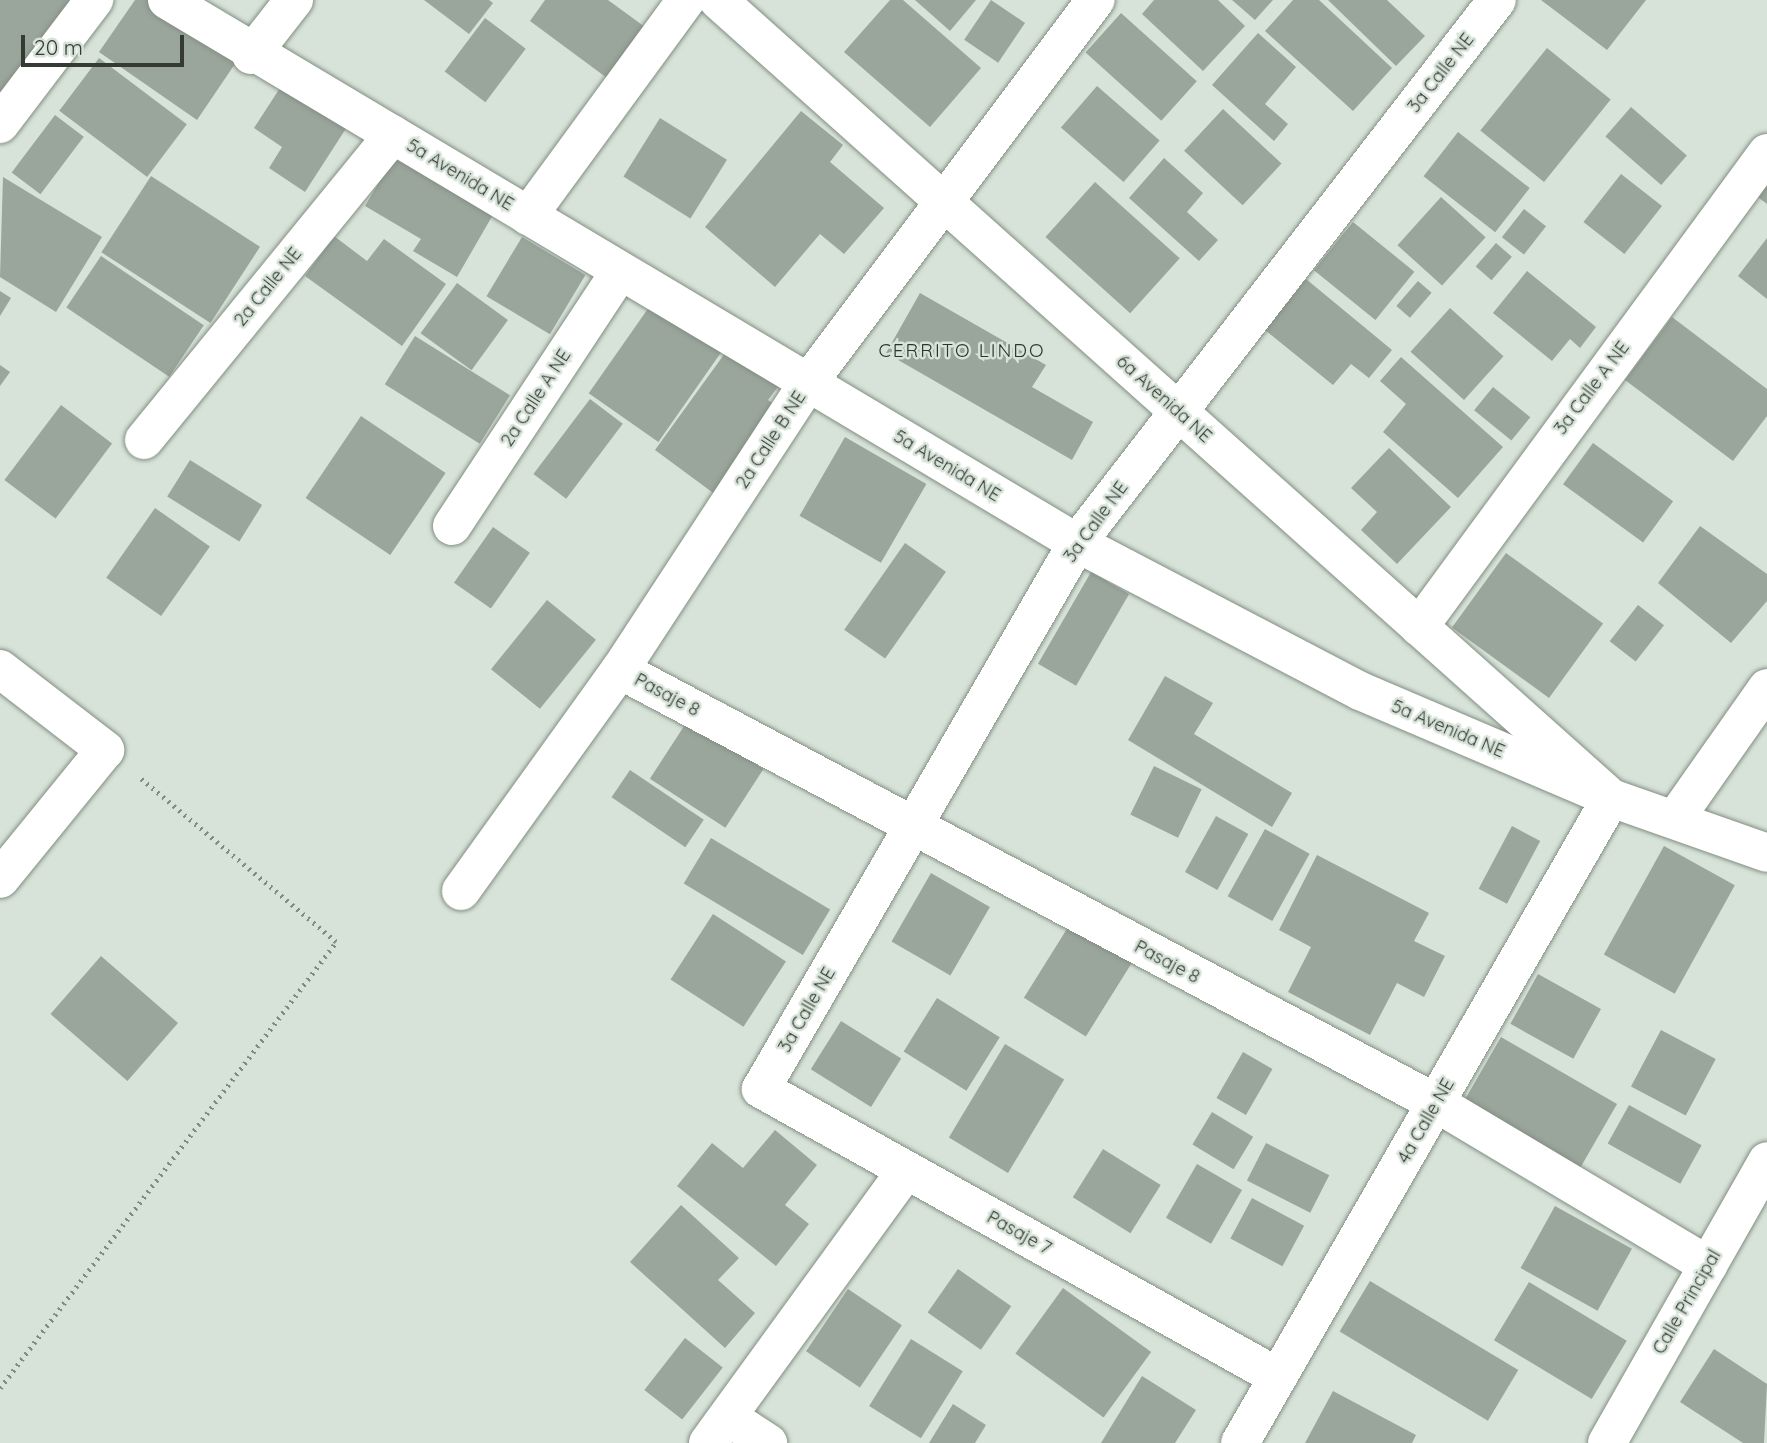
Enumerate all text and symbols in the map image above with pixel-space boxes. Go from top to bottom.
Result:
scale bar [24,21,187,65]
street label: 3a Calle NE [1403,29,1479,117]
text: 20 m [34,34,83,60]
street label: 5a Avenida NE [403,135,517,215]
street label: 2a Calle NE [230,243,306,331]
street label: 3a Calle A NE [1550,337,1634,439]
district label: CERRITO LINDO [880,340,1044,362]
street label: 2a Calle A NE [497,345,575,451]
street label: 6a Avenida NE [1112,351,1216,447]
street label: 2a Calle B NE [732,387,810,493]
street label: 5a Avenida NE [890,426,1004,506]
street label: 3a Calle NE [1060,477,1132,567]
street label: Pasaje 8 [631,669,703,721]
street label: 5a Avenida NE [1388,695,1508,763]
street label: Pasaje 8 [1131,936,1203,988]
street label: 3a Calle NE [774,964,840,1056]
street label: 4a Calle NE [1393,1075,1459,1167]
street label: Pasaje 7 [983,1207,1055,1259]
street label: Calle Principal [1648,1246,1726,1358]

